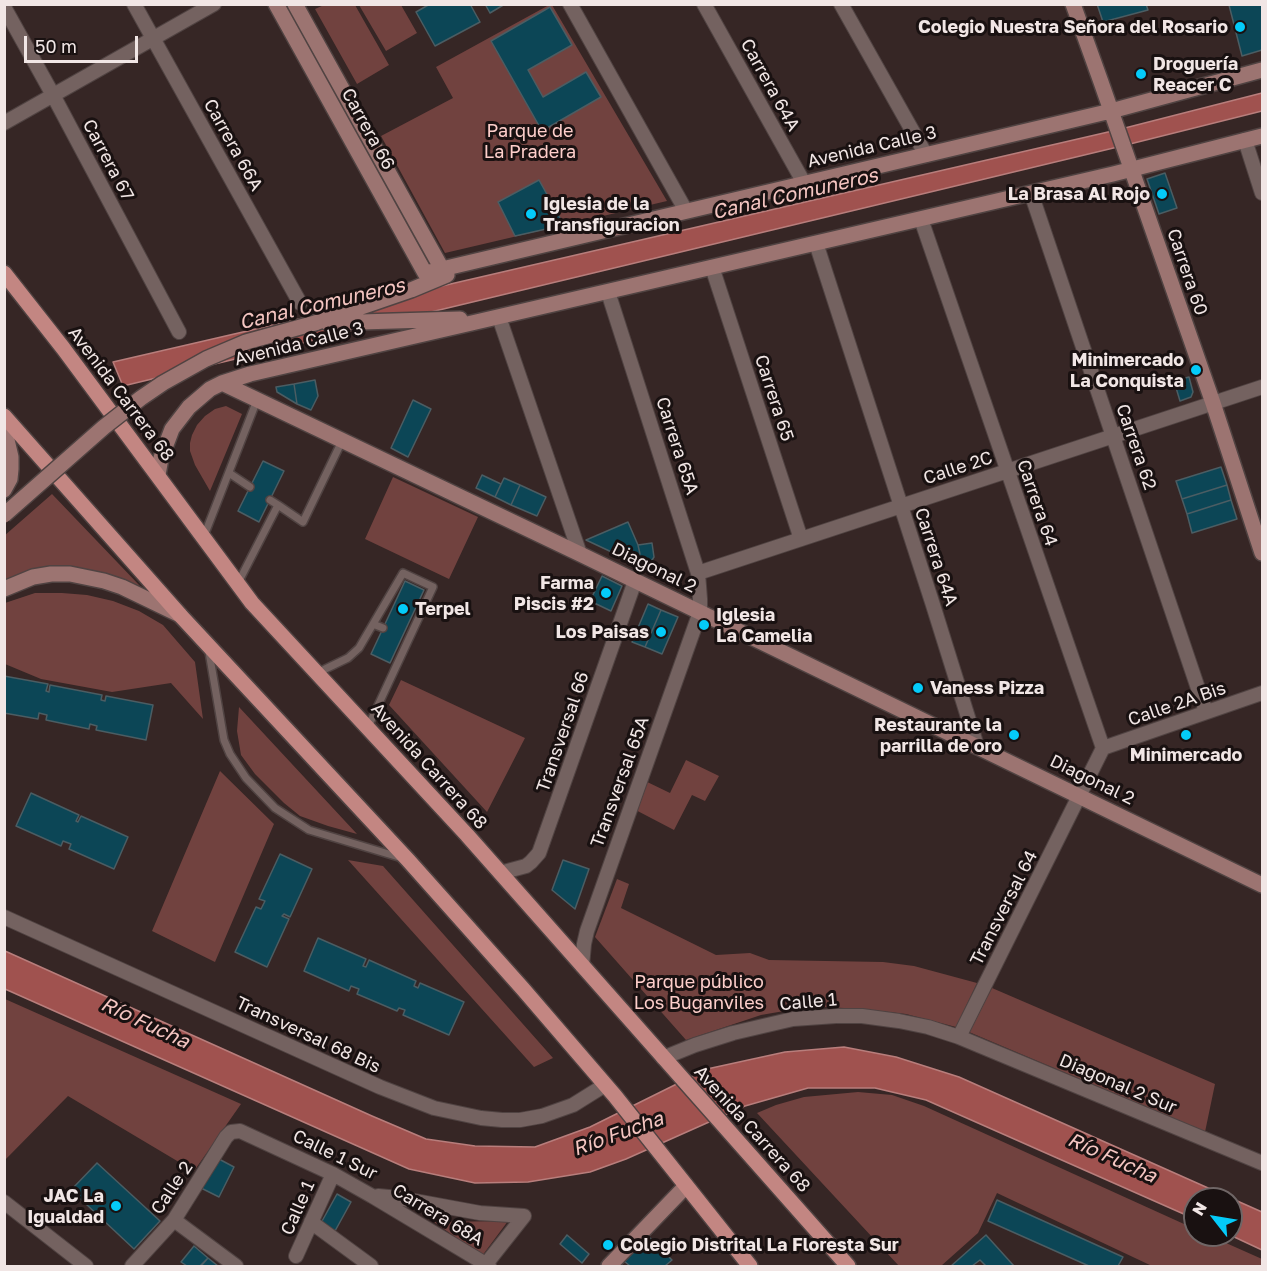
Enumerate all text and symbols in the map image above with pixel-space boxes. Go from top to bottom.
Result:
place label: Colegio Nuestra Señora del Rosario [918,16,1228,38]
marker: Colegio Nuestra Señora del Rosario [1233,20,1247,34]
scale bar [27,24,141,62]
text: 50 m [35,35,77,57]
street label: Carrera 64A [736,35,804,135]
place label: Droguería Reacer C [1153,53,1238,96]
marker: Droguería Reacer C [1134,67,1148,81]
street label: Carrera 66 [337,84,399,174]
street label: Carrera 66A [199,95,267,195]
street label: Carrera 67 [78,116,138,204]
park label: Parque de La Pradera [484,120,576,162]
street label: Avenida Calle 3 [805,122,939,172]
water label: Canal Comuneros [710,163,880,225]
place label: La Brasa Al Rojo [1008,183,1150,205]
marker: La Brasa Al Rojo [1155,187,1169,201]
place label: Iglesia de la Transfiguracion [543,193,680,236]
marker: Iglesia de la Transfiguracion [524,207,538,221]
street label: Carrera 60 [1162,226,1212,318]
water label: Canal Comuneros [237,273,407,335]
street label: Avenida Calle 3 [232,318,366,370]
street label: Avenida Carrera 68 [63,322,179,466]
place label: Minimercado La Conquista [1070,349,1184,392]
street label: Carrera 65 [750,352,798,444]
marker: Minimercado La Conquista [1189,363,1203,377]
street label: Carrera 65A [651,394,703,498]
street label: Carrera 62 [1111,401,1161,493]
street label: Calle 2C [921,447,995,489]
street label: Carrera 64 [1012,457,1062,549]
street label: Carrera 64A [910,505,962,609]
street label: Diagonal 2 [608,538,700,598]
place label: Farma Piscis #2 [514,572,594,614]
marker: Farma Piscis #2 [599,586,613,600]
place label: Terpel [415,598,471,620]
marker: Terpel [396,602,410,616]
place label: Iglesia La Camelia [716,604,812,646]
marker: Iglesia La Camelia [697,618,711,632]
place label: Los Paisas [556,621,649,643]
marker: Los Paisas [654,625,668,639]
street label: Transversal 66 [532,669,594,795]
place label: Vaness Pizza [930,677,1044,699]
street label: Calle 2A Bis [1125,677,1229,731]
marker: Vaness Pizza [911,681,925,695]
street label: Avenida Carrera 68 [366,698,492,834]
street label: Transversal 65A [586,714,654,850]
place label: Restaurante la parrilla de oro [874,714,1002,756]
marker: Restaurante la parrilla de oro [1007,728,1021,742]
marker: Minimercado [1179,728,1193,742]
place label: Minimercado [1130,744,1242,766]
street label: Diagonal 2 [1046,750,1138,810]
street label: Transversal 64 [966,847,1042,969]
park label: Parque público Los Buganviles [634,971,764,1014]
street label: Calle 1 [778,989,838,1015]
water label: Río Fucha [97,992,193,1054]
street label: Transversal 68 Bis [232,992,384,1078]
street label: Diagonal 2 Sur [1056,1050,1180,1118]
street label: Avenida Carrera 68 [689,1061,815,1197]
water label: Río Fucha [570,1107,666,1161]
street label: Calle 1 Sur [289,1125,381,1185]
water label: Río Fucha [1064,1128,1160,1188]
street label: Calle 2 [147,1157,197,1219]
street label: Calle 1 [276,1177,320,1239]
street label: Carrera 68A [389,1179,487,1251]
place label: JAC La Igualdad [27,1185,104,1228]
north arrow [1183,1187,1243,1247]
text: N [1188,1198,1211,1219]
marker: JAC La Igualdad [109,1199,123,1213]
place label: Colegio Distrital La Floresta Sur [620,1234,899,1256]
marker: Colegio Distrital La Floresta Sur [601,1238,615,1252]

